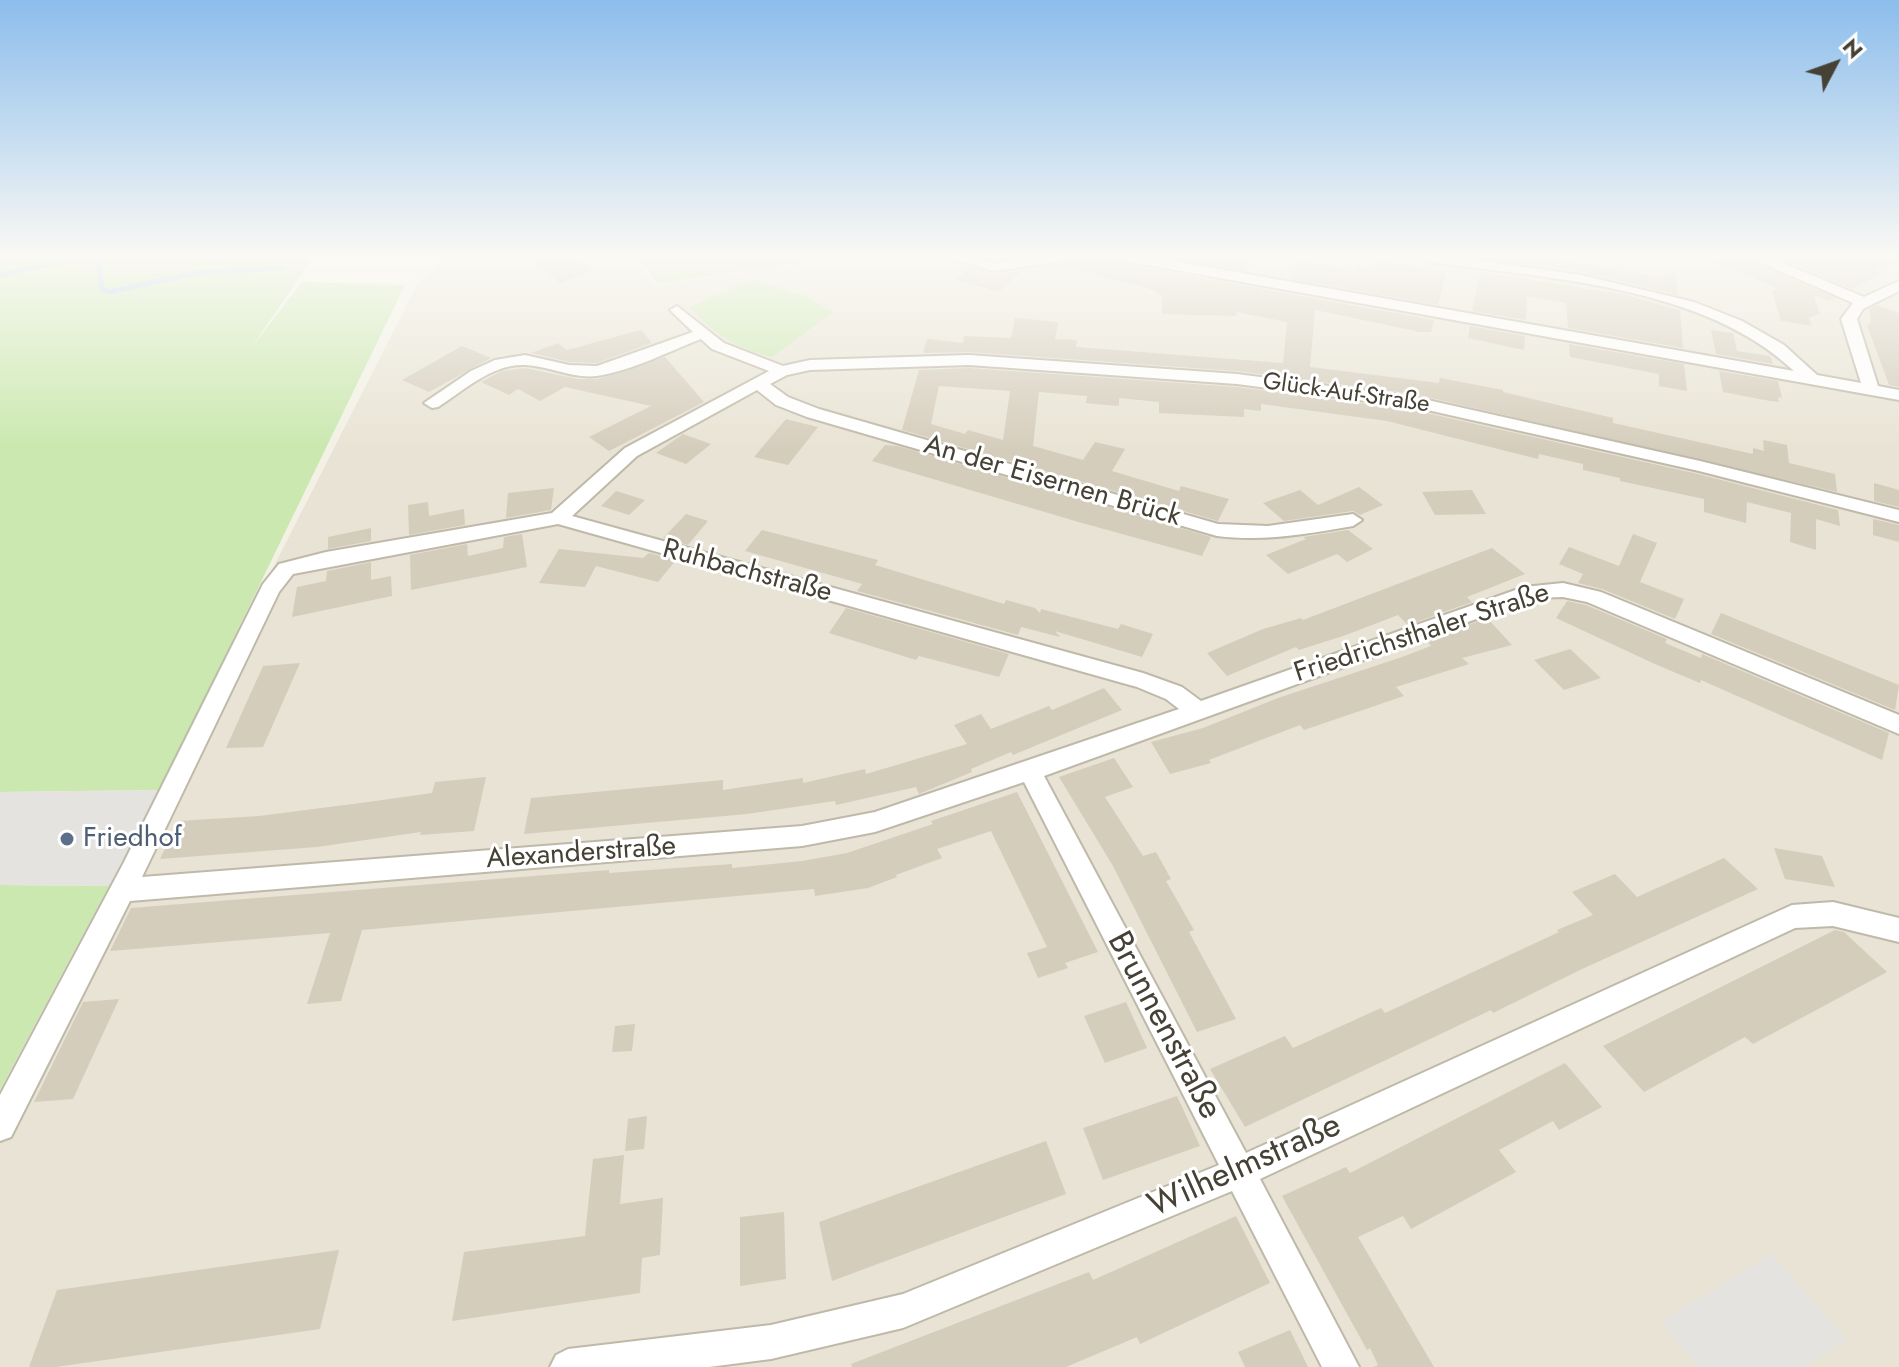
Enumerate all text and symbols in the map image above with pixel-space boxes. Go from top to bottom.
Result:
north arrow [1795,24,1875,104]
text: N [1835,31,1871,65]
street label: Glück-Auf-Straße [1261,368,1431,420]
street label: An der Eisernen Brück [920,429,1184,535]
street label: Ruhbachstraße [659,533,835,611]
street label: Friedrichsthaler Straße [1290,577,1554,691]
place label: Friedhof [83,822,182,856]
marker: Friedhof [58,830,76,848]
street label: Alexanderstraße [485,831,677,877]
street label: Brunnenstraße [1097,925,1229,1127]
street label: Wilhelmstraße [1142,1106,1348,1228]

